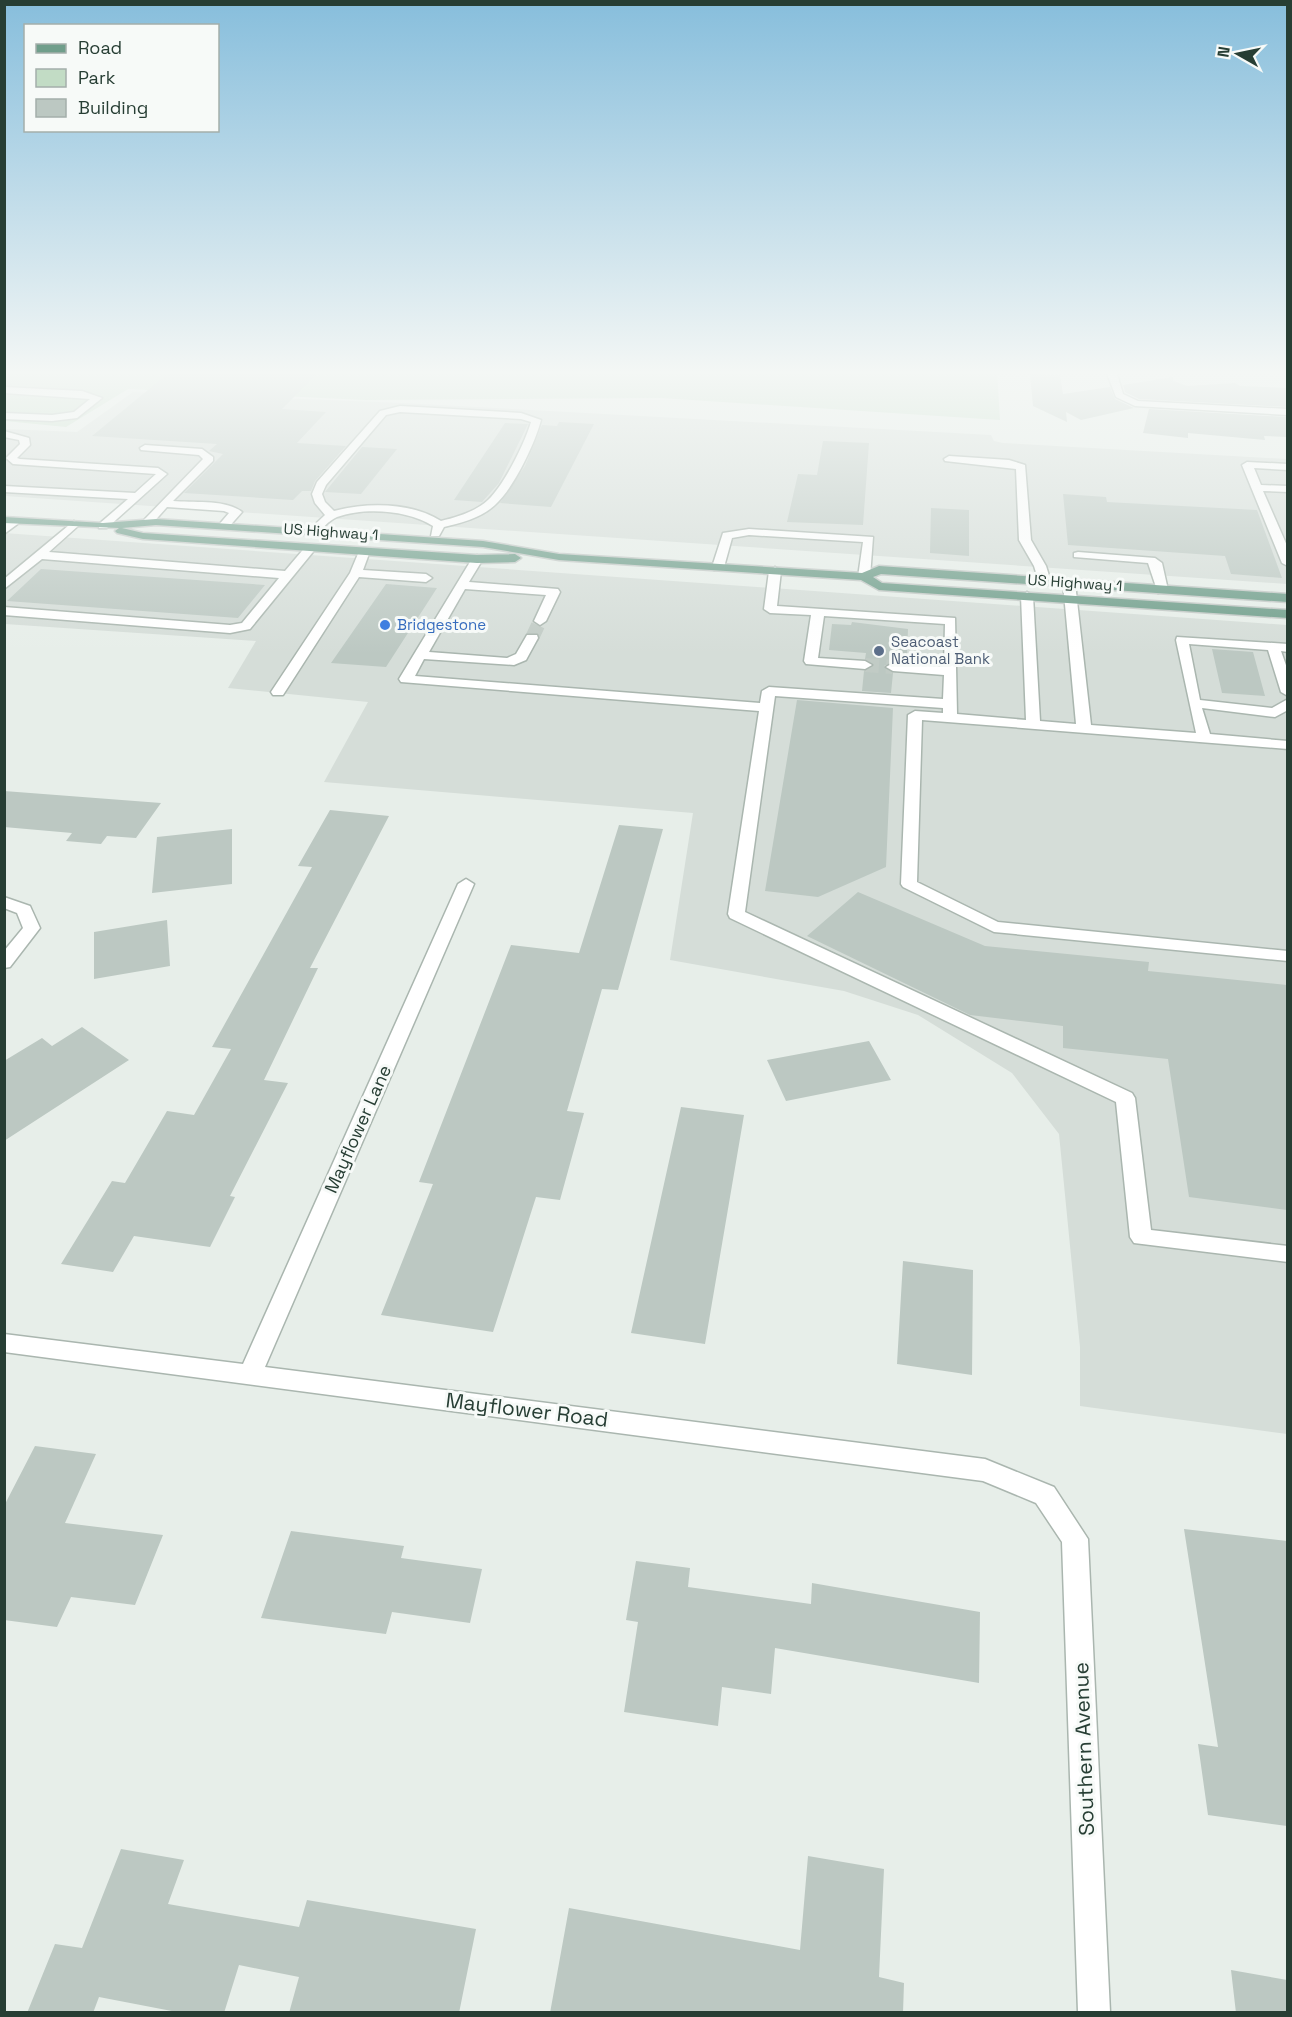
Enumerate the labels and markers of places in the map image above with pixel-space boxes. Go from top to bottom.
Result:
place label: Bridgestone [397,615,486,634]
marker: Bridgestone [378,618,392,632]
place label: Seacoast National Bank [891,632,990,668]
marker: Seacoast National Bank [872,644,886,658]

